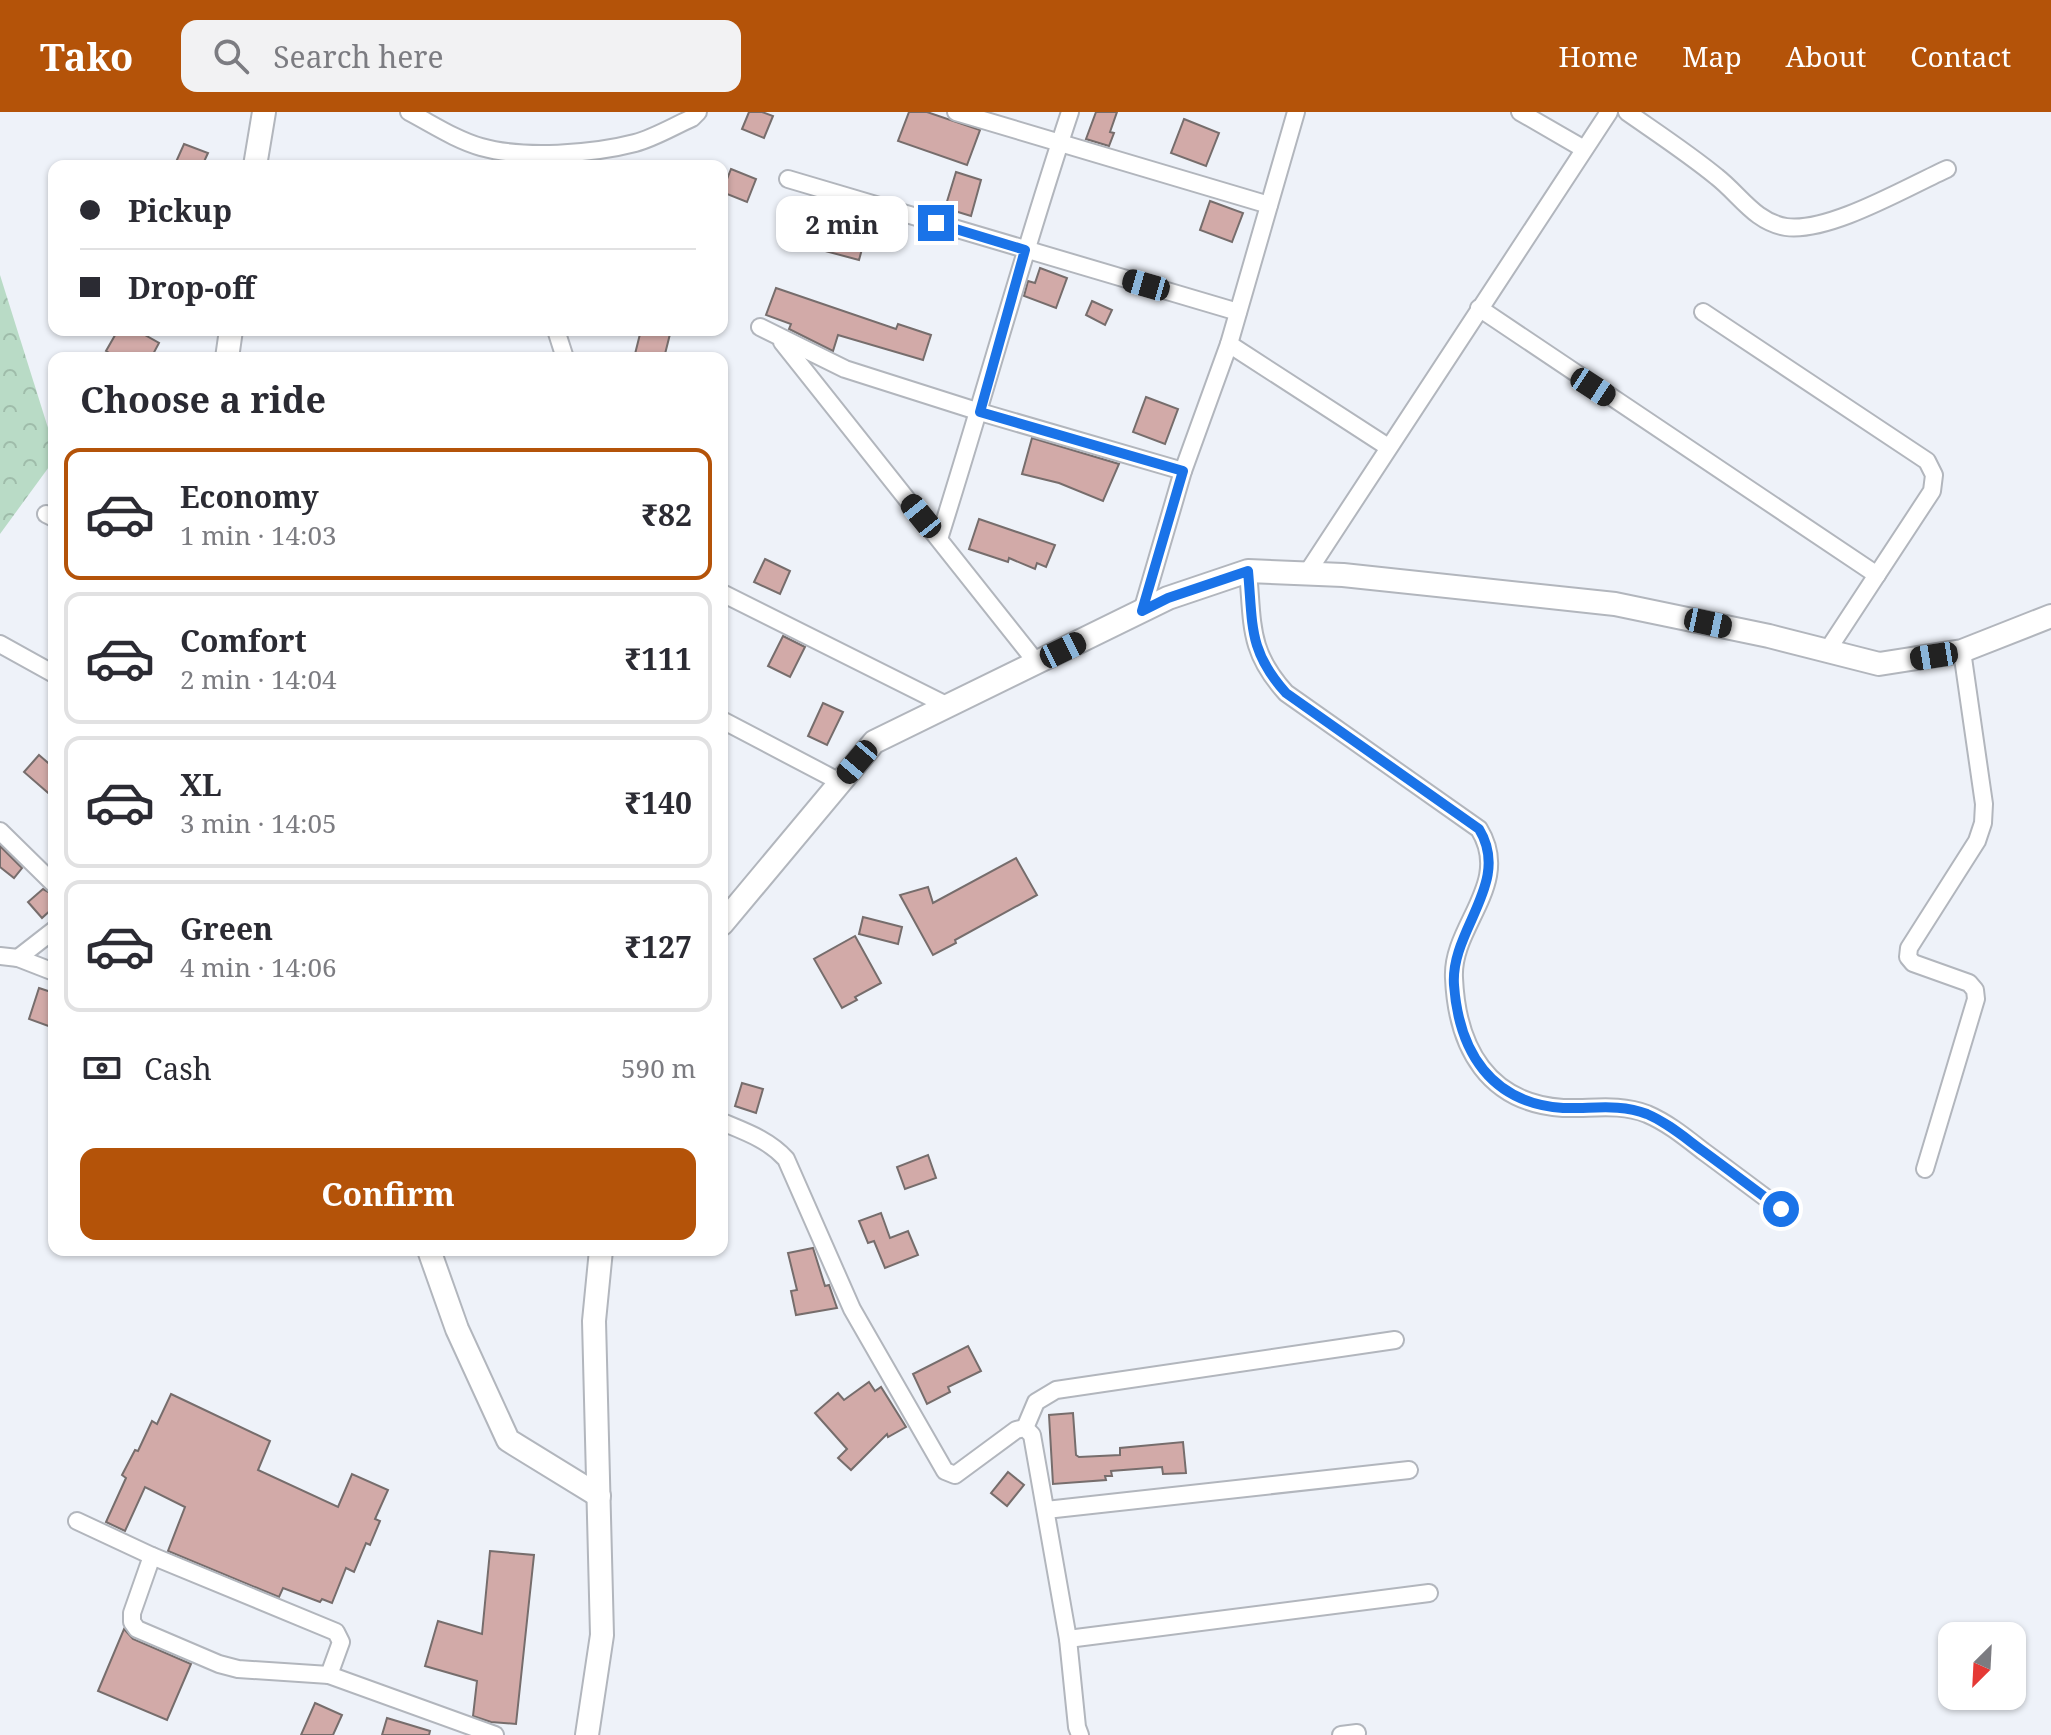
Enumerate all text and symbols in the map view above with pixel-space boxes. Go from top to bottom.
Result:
search box [181,20,741,92]
text: Tako [40,30,133,82]
icon: search [209,34,253,78]
text: Search here [273,36,444,77]
text: Home [1559,37,1638,75]
text: Map [1682,37,1742,75]
text: About [1786,37,1866,75]
text: Contact [1910,37,2011,75]
text: Pickup [128,190,232,231]
callout: 2 min [776,195,908,251]
route end [918,205,954,241]
text: 2 min [805,206,879,242]
text: Drop-off [128,267,255,308]
car [1120,267,1172,303]
car [1566,364,1620,410]
text: Choose a ride [80,375,326,424]
text: Economy [180,476,319,517]
icon: car [84,478,156,550]
car [897,490,945,542]
text: ₹82 [641,494,692,535]
text: 1 min · 14:03 [180,517,337,553]
car [1682,606,1734,640]
text: Comfort [180,620,307,661]
icon: car [84,622,156,694]
car [1036,629,1090,671]
text: ₹111 [624,638,692,679]
car [1908,640,1960,672]
text: 2 min · 14:04 [180,661,337,697]
car [832,736,882,788]
text: XL [180,764,222,805]
icon: car [84,766,156,838]
text: ₹140 [624,782,692,823]
text: 3 min · 14:05 [180,805,337,841]
text: Green [180,908,273,949]
icon: car [84,910,156,982]
text: ₹127 [624,926,692,967]
text: 4 min · 14:06 [180,949,337,985]
icon: cash [80,1046,124,1090]
text: Cash [144,1048,212,1089]
text: 590 m [621,1050,696,1086]
button: Confirm [80,1148,696,1240]
route start [1763,1191,1799,1227]
north arrow [1938,1622,2026,1710]
map controls [1938,1622,2026,1710]

